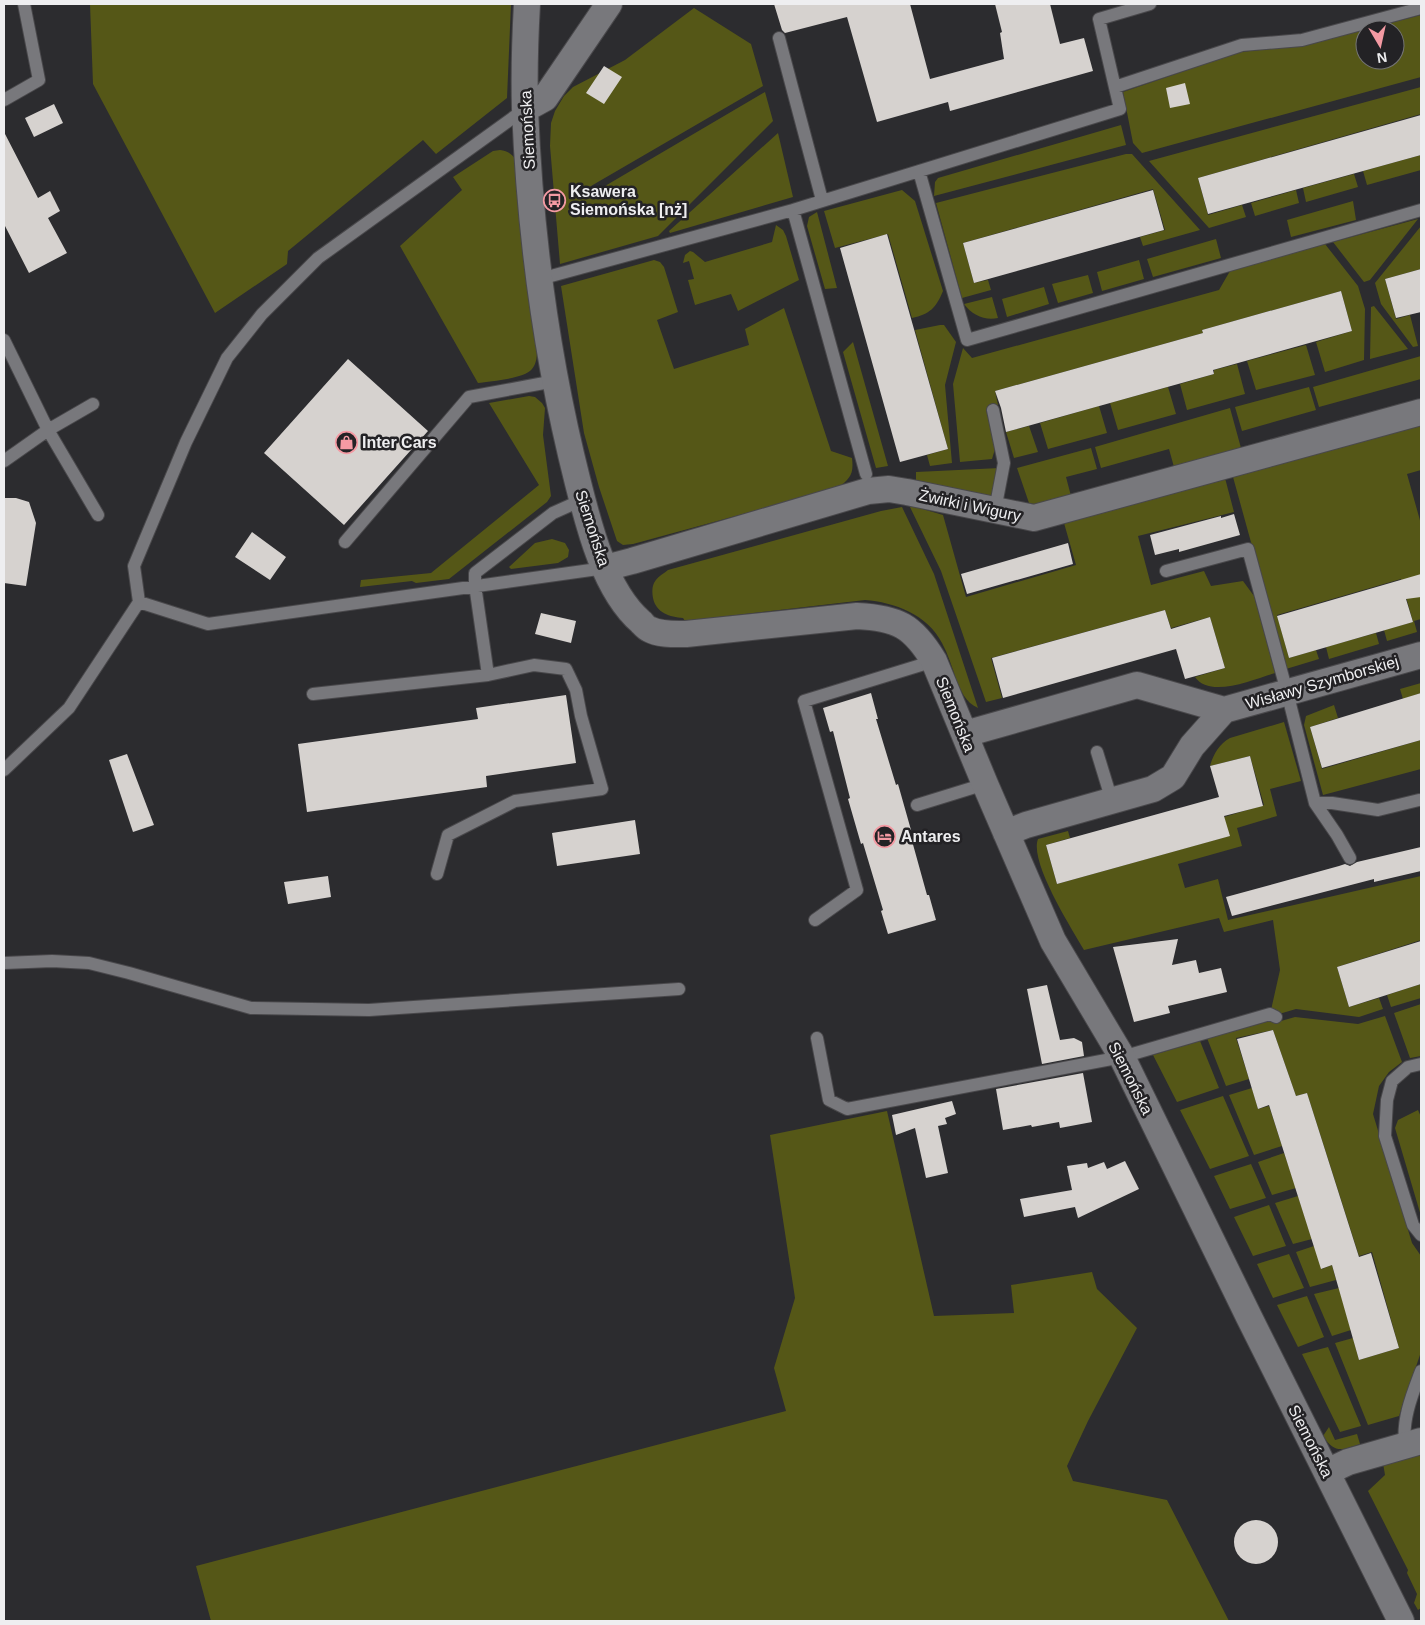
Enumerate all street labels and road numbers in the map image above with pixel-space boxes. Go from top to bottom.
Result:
street label: Siemońska [517,90,538,170]
street label: Żwirki i Wigury [917,485,1023,525]
street label: Siemońska [572,488,613,569]
street label: Wisławy Szymborskiej [1244,653,1401,712]
street label: Siemońska [933,674,978,754]
street label: Siemońska [1105,1039,1156,1117]
street label: Siemońska [1285,1402,1336,1480]

